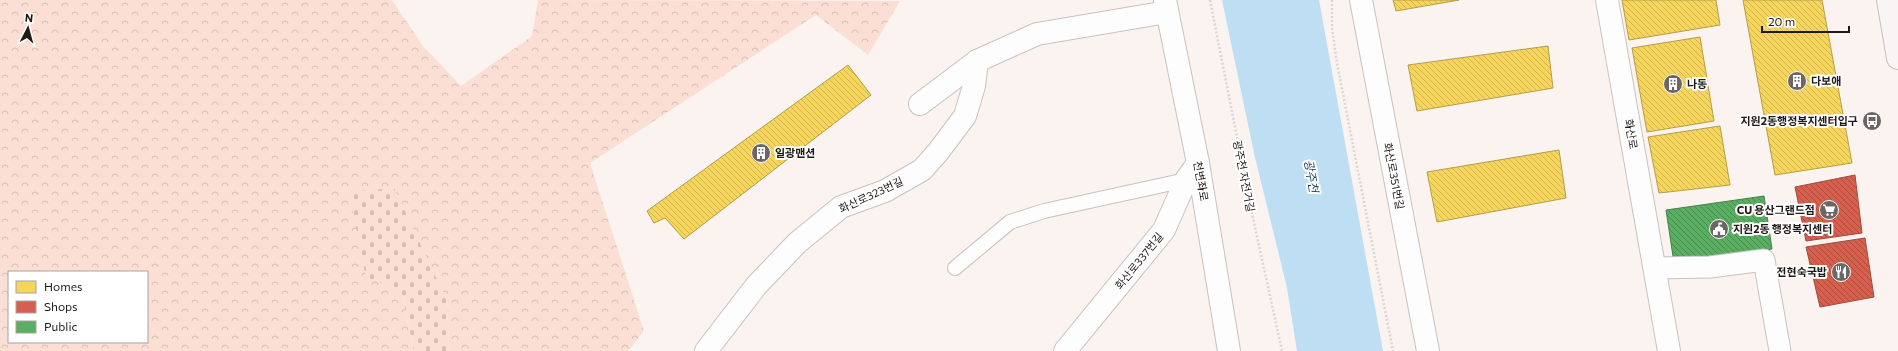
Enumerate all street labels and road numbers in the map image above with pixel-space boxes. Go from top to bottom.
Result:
street label: 화산로 [1622,118,1641,150]
street label: 광주천 자전거길 [1231,139,1258,213]
street label: 화산로351번길 [1382,141,1407,210]
street label: 천변좌로 [1192,160,1211,202]
street label: 화산로323번길 [837,174,905,215]
street label: 화산로337번길 [1112,230,1165,292]

